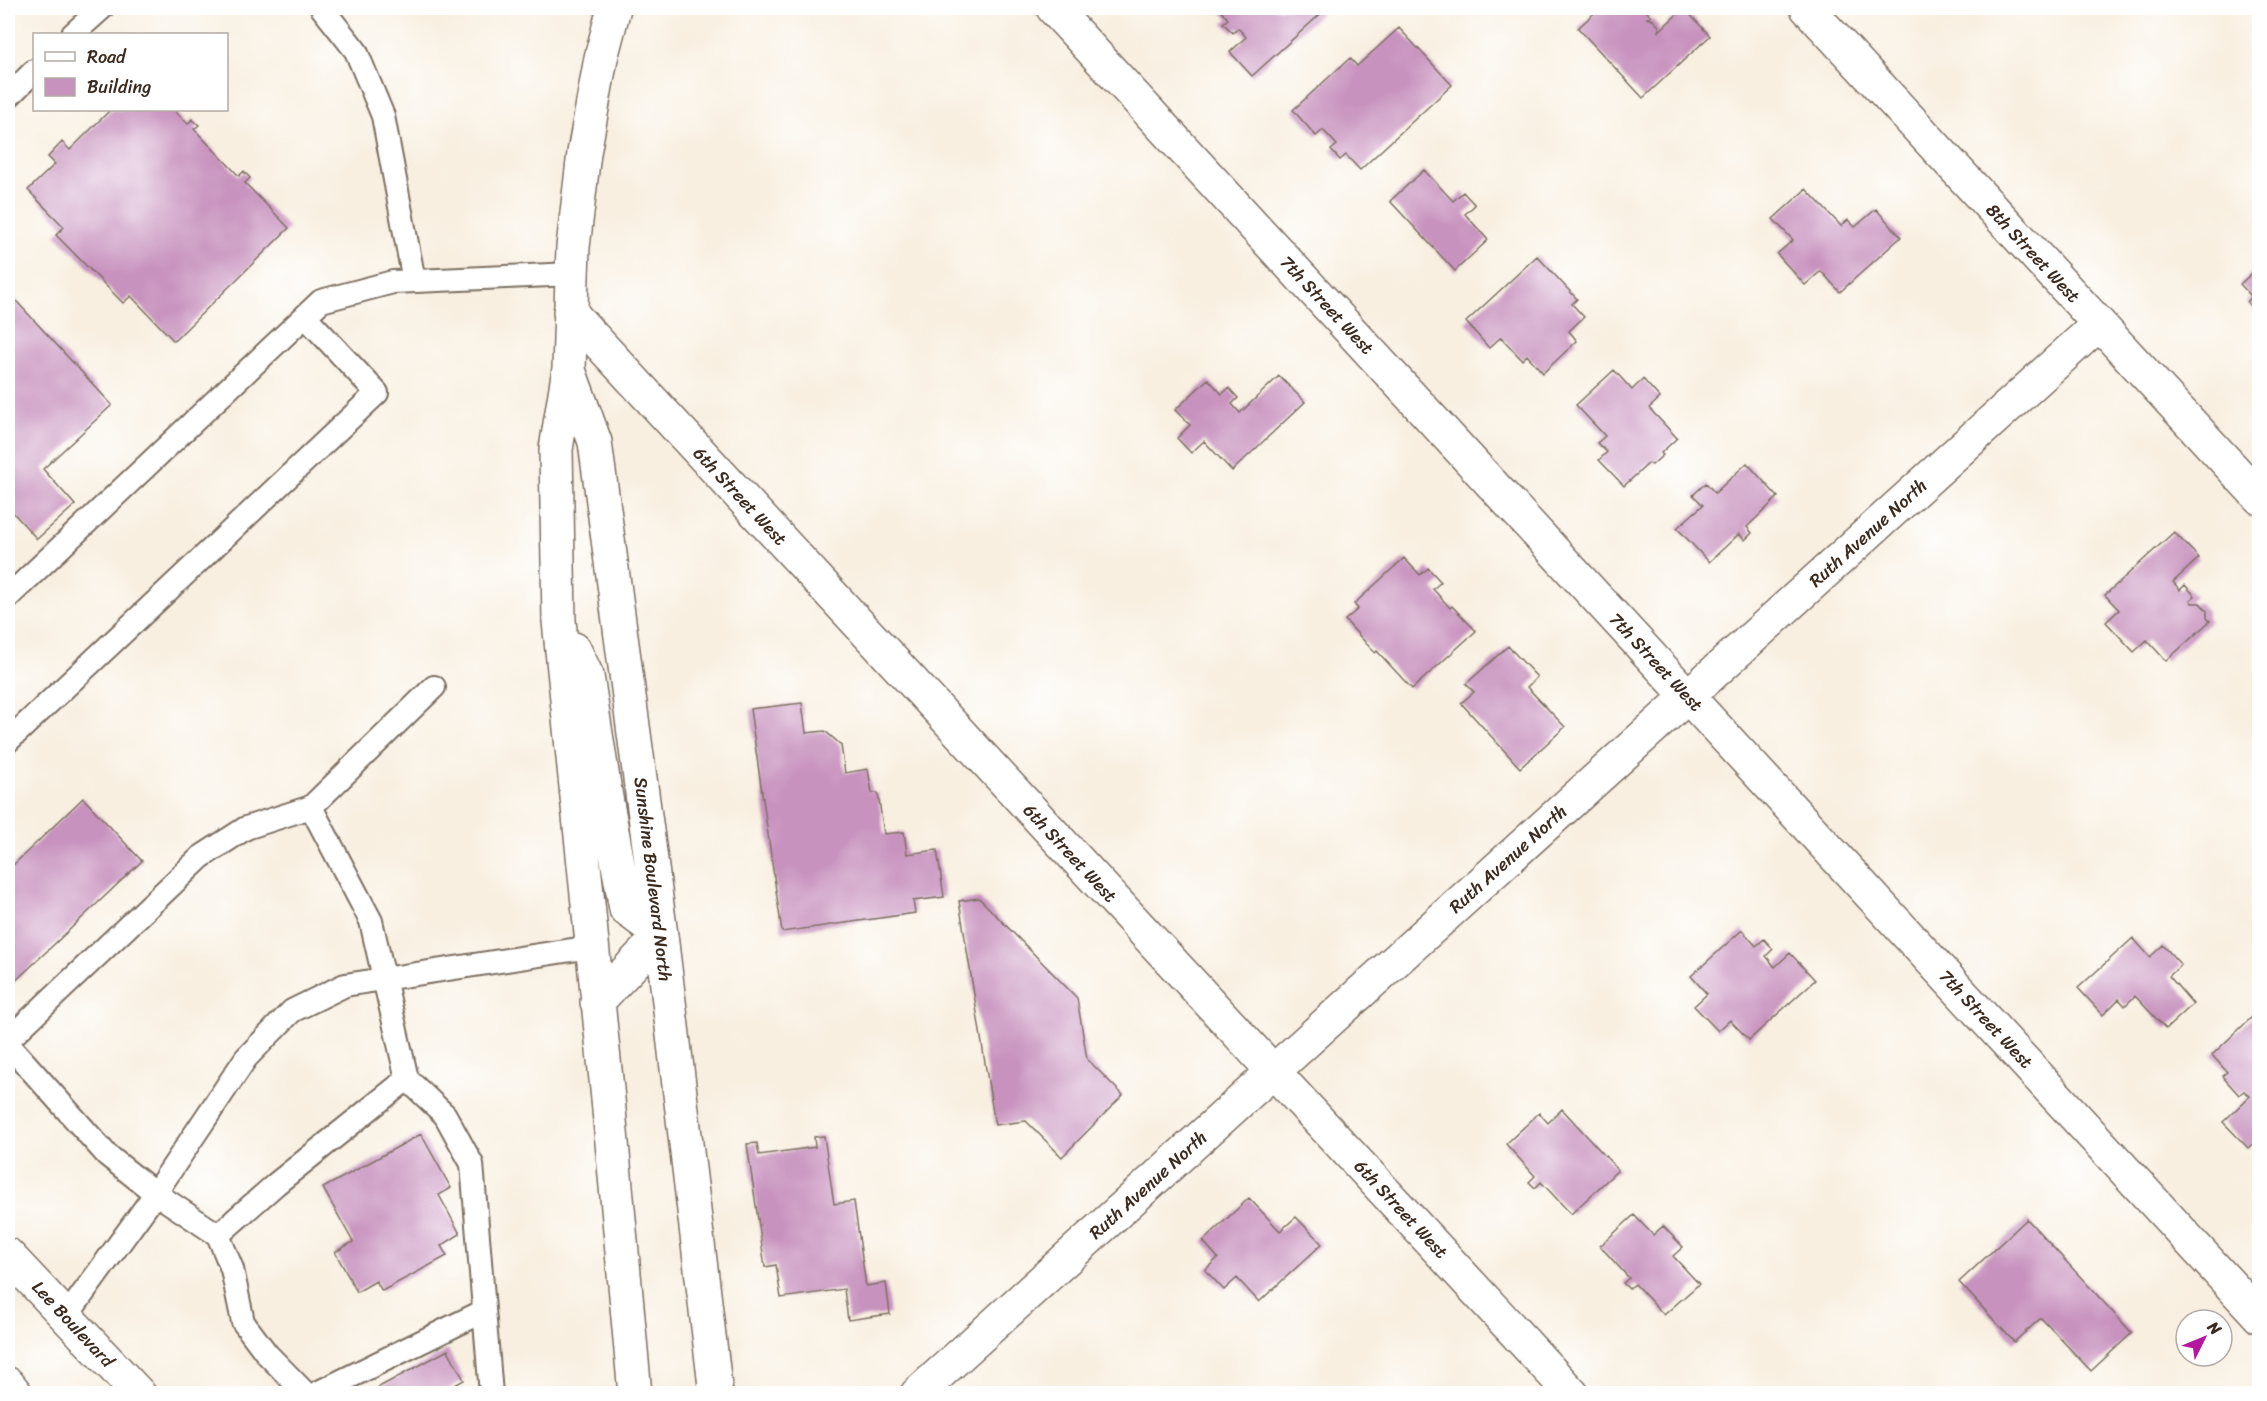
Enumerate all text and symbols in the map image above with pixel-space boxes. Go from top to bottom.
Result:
legend [33,33,228,111]
text: Road [87,41,127,73]
text: Building [87,71,151,103]
street label: 8th Street West [1978,195,2088,311]
street label: 7th Street West [1272,248,1382,362]
street label: 6th Street West [685,439,795,553]
street label: Ruth Avenue North [1801,471,1935,595]
street label: 7th Street West [1601,605,1711,719]
street label: Sunshine Boulevard North [625,775,681,983]
street label: 6th Street West [1015,796,1125,910]
street label: Ruth Avenue North [1441,797,1575,921]
street label: 7th Street West [1931,962,2041,1076]
street label: Ruth Avenue North [1081,1123,1215,1247]
street label: 6th Street West [1346,1152,1456,1266]
street label: Lee Boulevard [24,1273,123,1376]
north arrow [2174,1308,2234,1368]
text: N [2200,1313,2230,1343]

